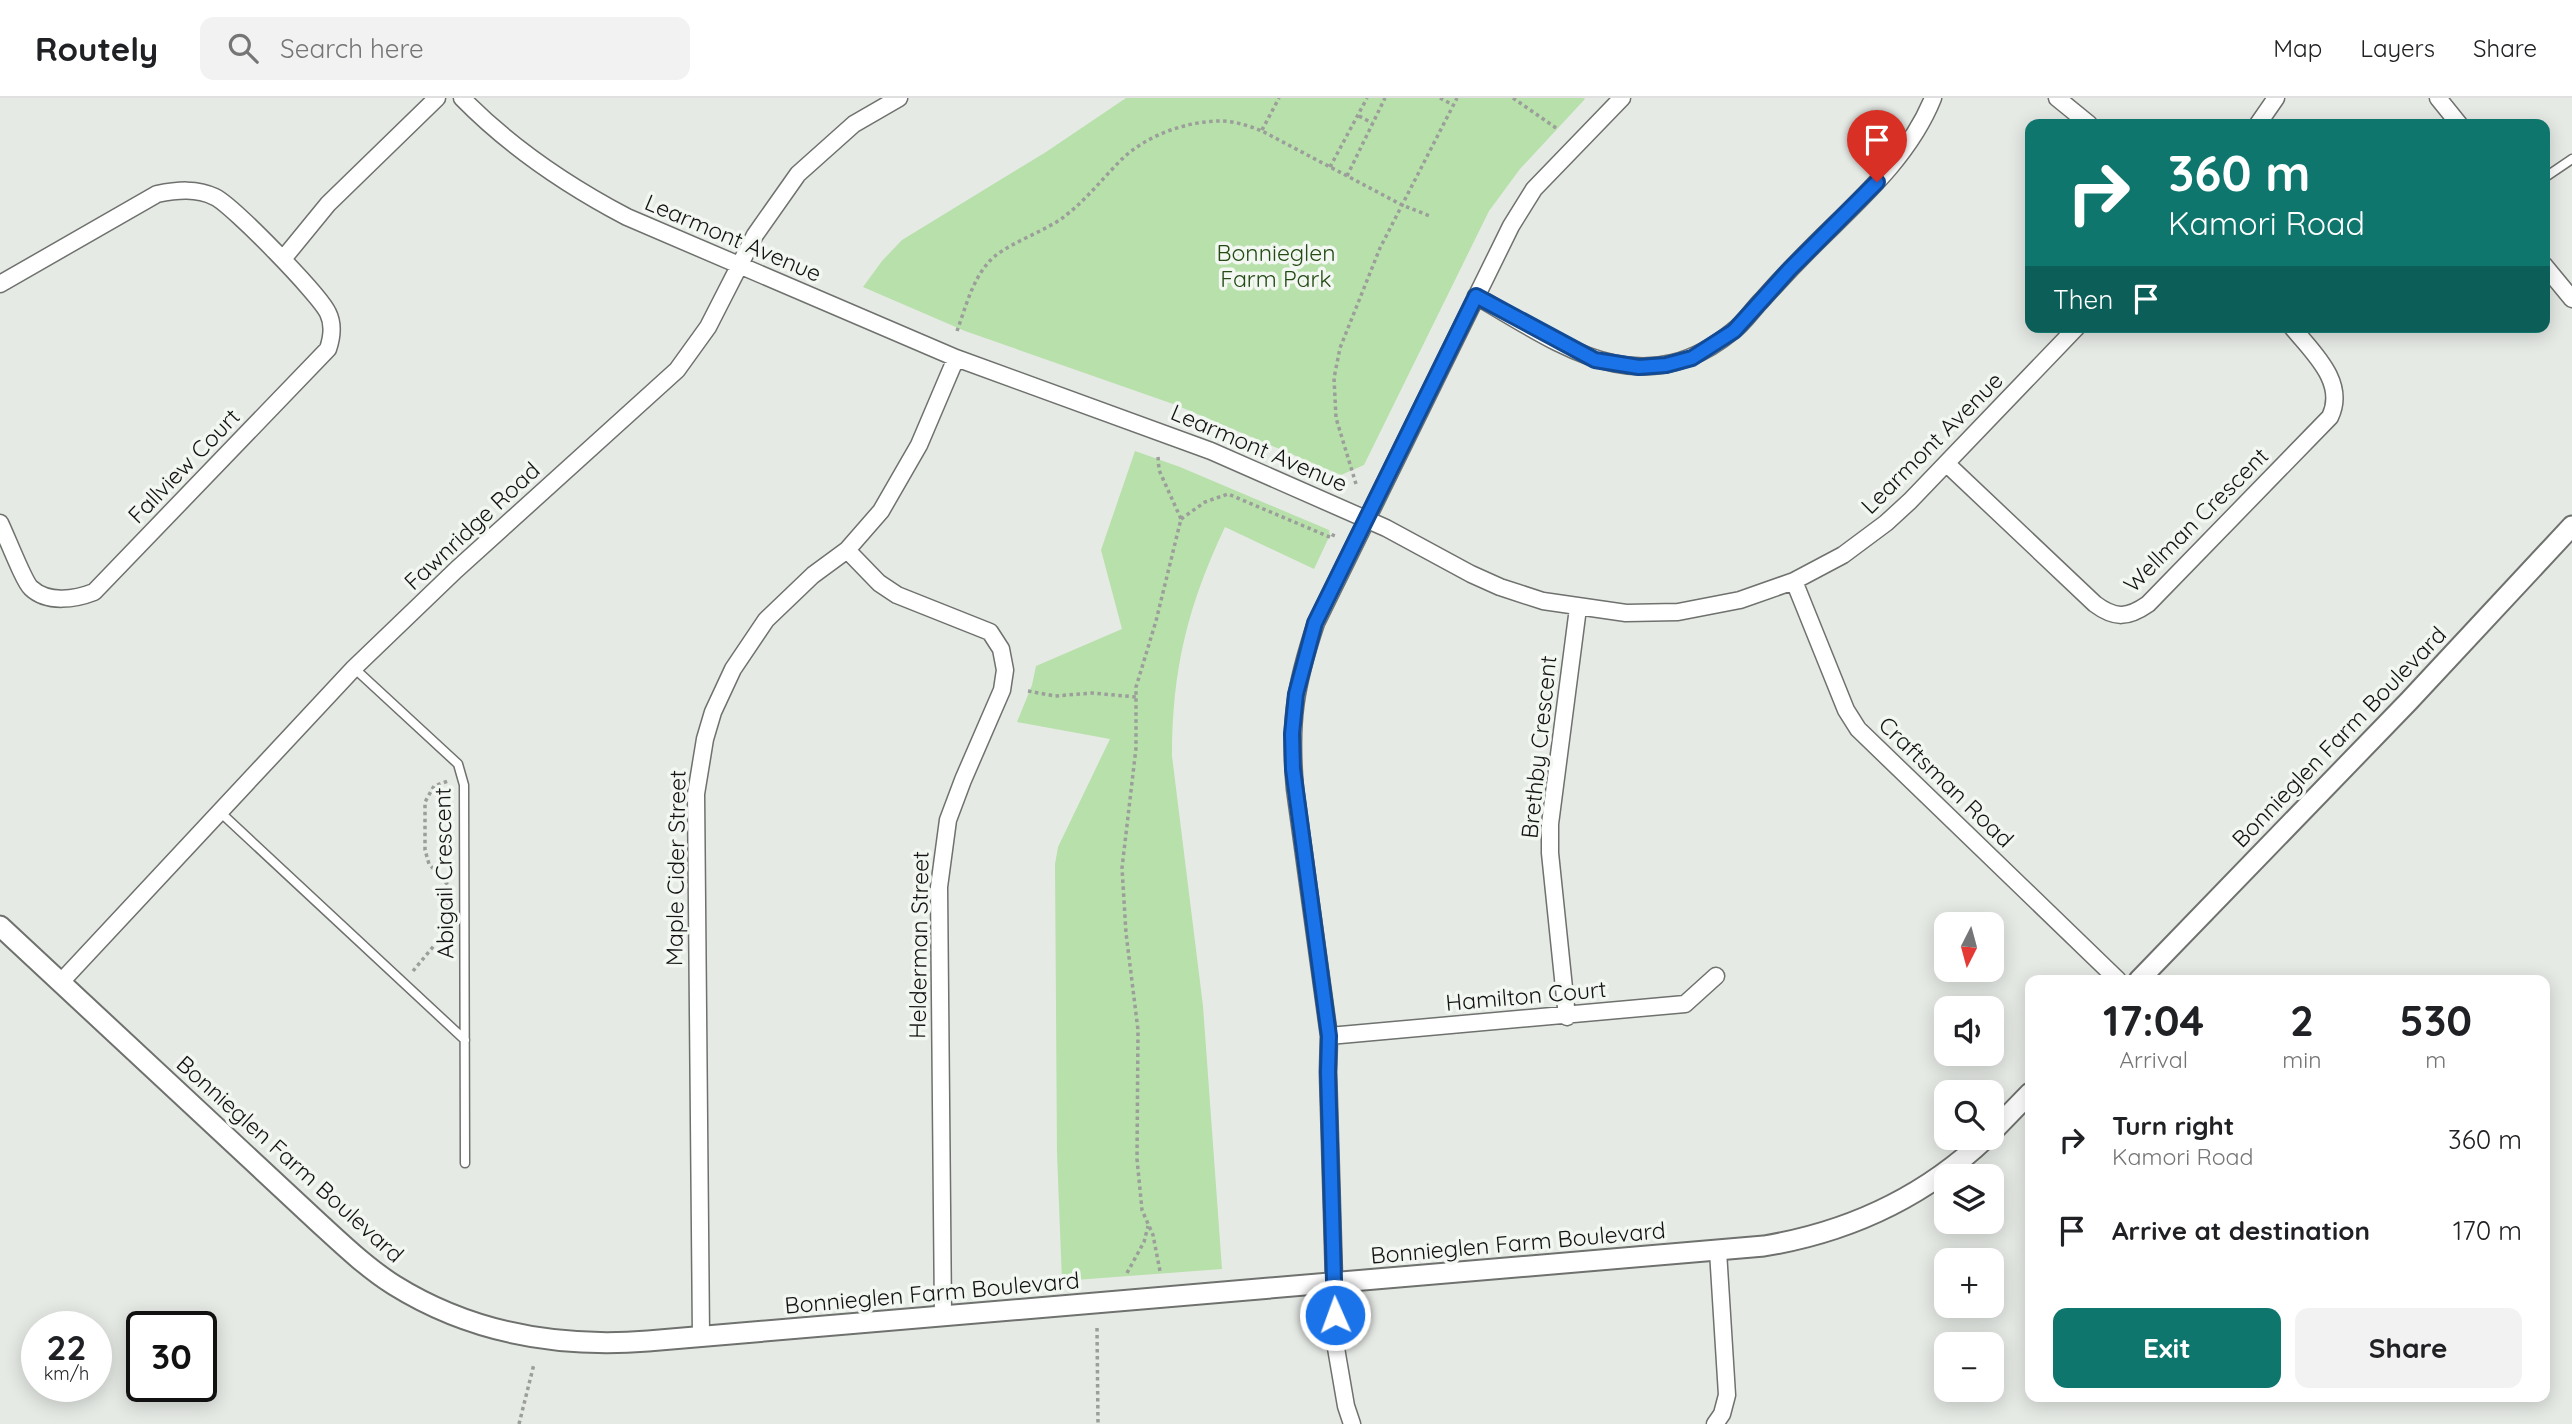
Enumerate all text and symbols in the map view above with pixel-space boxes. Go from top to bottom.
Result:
search box [200,17,690,80]
text: Routely [35,28,158,69]
icon: search [224,29,262,67]
text: Search here [280,32,424,65]
text: Map [2273,33,2322,63]
text: Layers [2360,33,2435,63]
text: Share [2473,33,2537,63]
pin [1847,110,1907,182]
icon: arrive [1858,121,1896,159]
text: 360 m [2168,142,2310,203]
icon: right [2053,147,2144,238]
street label: Learmont Avenue [641,187,826,288]
text: Kamori Road [2168,203,2365,243]
park label: Bonnieglen Farm Park [1217,238,1335,293]
icon: arrive [2127,280,2165,318]
text: Then [2053,283,2113,316]
street label: Learmont Avenue [1855,366,2009,520]
street label: Learmont Avenue [1167,397,1352,498]
street label: Fallview Court [122,402,246,529]
street label: Wellman Crescent [2117,441,2274,598]
street label: Fawnridge Road [398,455,546,596]
street label: Bonnieglen Farm Boulevard [2225,620,2452,853]
street label: Brethby Crescent [1514,654,1563,840]
street label: Craftsman Road [1873,710,2020,853]
street label: Maple Cider Street [659,770,692,966]
street label: Abigail Crescent [428,787,459,959]
street label: Helderman Street [902,851,935,1039]
north arrow [1934,912,2004,982]
map controls [1934,912,2004,1402]
street label: Hamilton Court [1444,974,1608,1017]
text: 17:04 [2103,994,2204,1047]
text: 2 [2290,994,2314,1047]
text: 530 [2399,994,2472,1047]
button: sound [1934,996,2004,1066]
text: Arrival [2119,1045,2188,1074]
text: min [2282,1045,2322,1074]
text: m [2425,1045,2446,1074]
street label: Bonnieglen Farm Boulevard [171,1049,410,1268]
button: search [1934,1080,2004,1150]
text: Turn right [2112,1109,2234,1142]
icon: right [2053,1121,2091,1159]
text: 360 m [2448,1123,2522,1156]
text: Kamori Road [2112,1142,2253,1171]
button: layers [1934,1164,2004,1234]
icon: arrive [2053,1212,2091,1250]
text: Arrive at destination [2112,1214,2370,1247]
text: 170 m [2453,1214,2522,1247]
street label: Bonnieglen Farm Boulevard [1369,1215,1667,1270]
button: + [1934,1248,2004,1318]
street label: Bonnieglen Farm Boulevard [783,1265,1081,1320]
position arrow [1298,1278,1372,1352]
button: Exit [2053,1308,2281,1388]
button: Share [2295,1308,2522,1388]
speed limit sign: 30 [126,1311,217,1402]
text: 22 [47,1325,86,1369]
button: − [1934,1332,2004,1402]
text: km/h [44,1362,89,1385]

